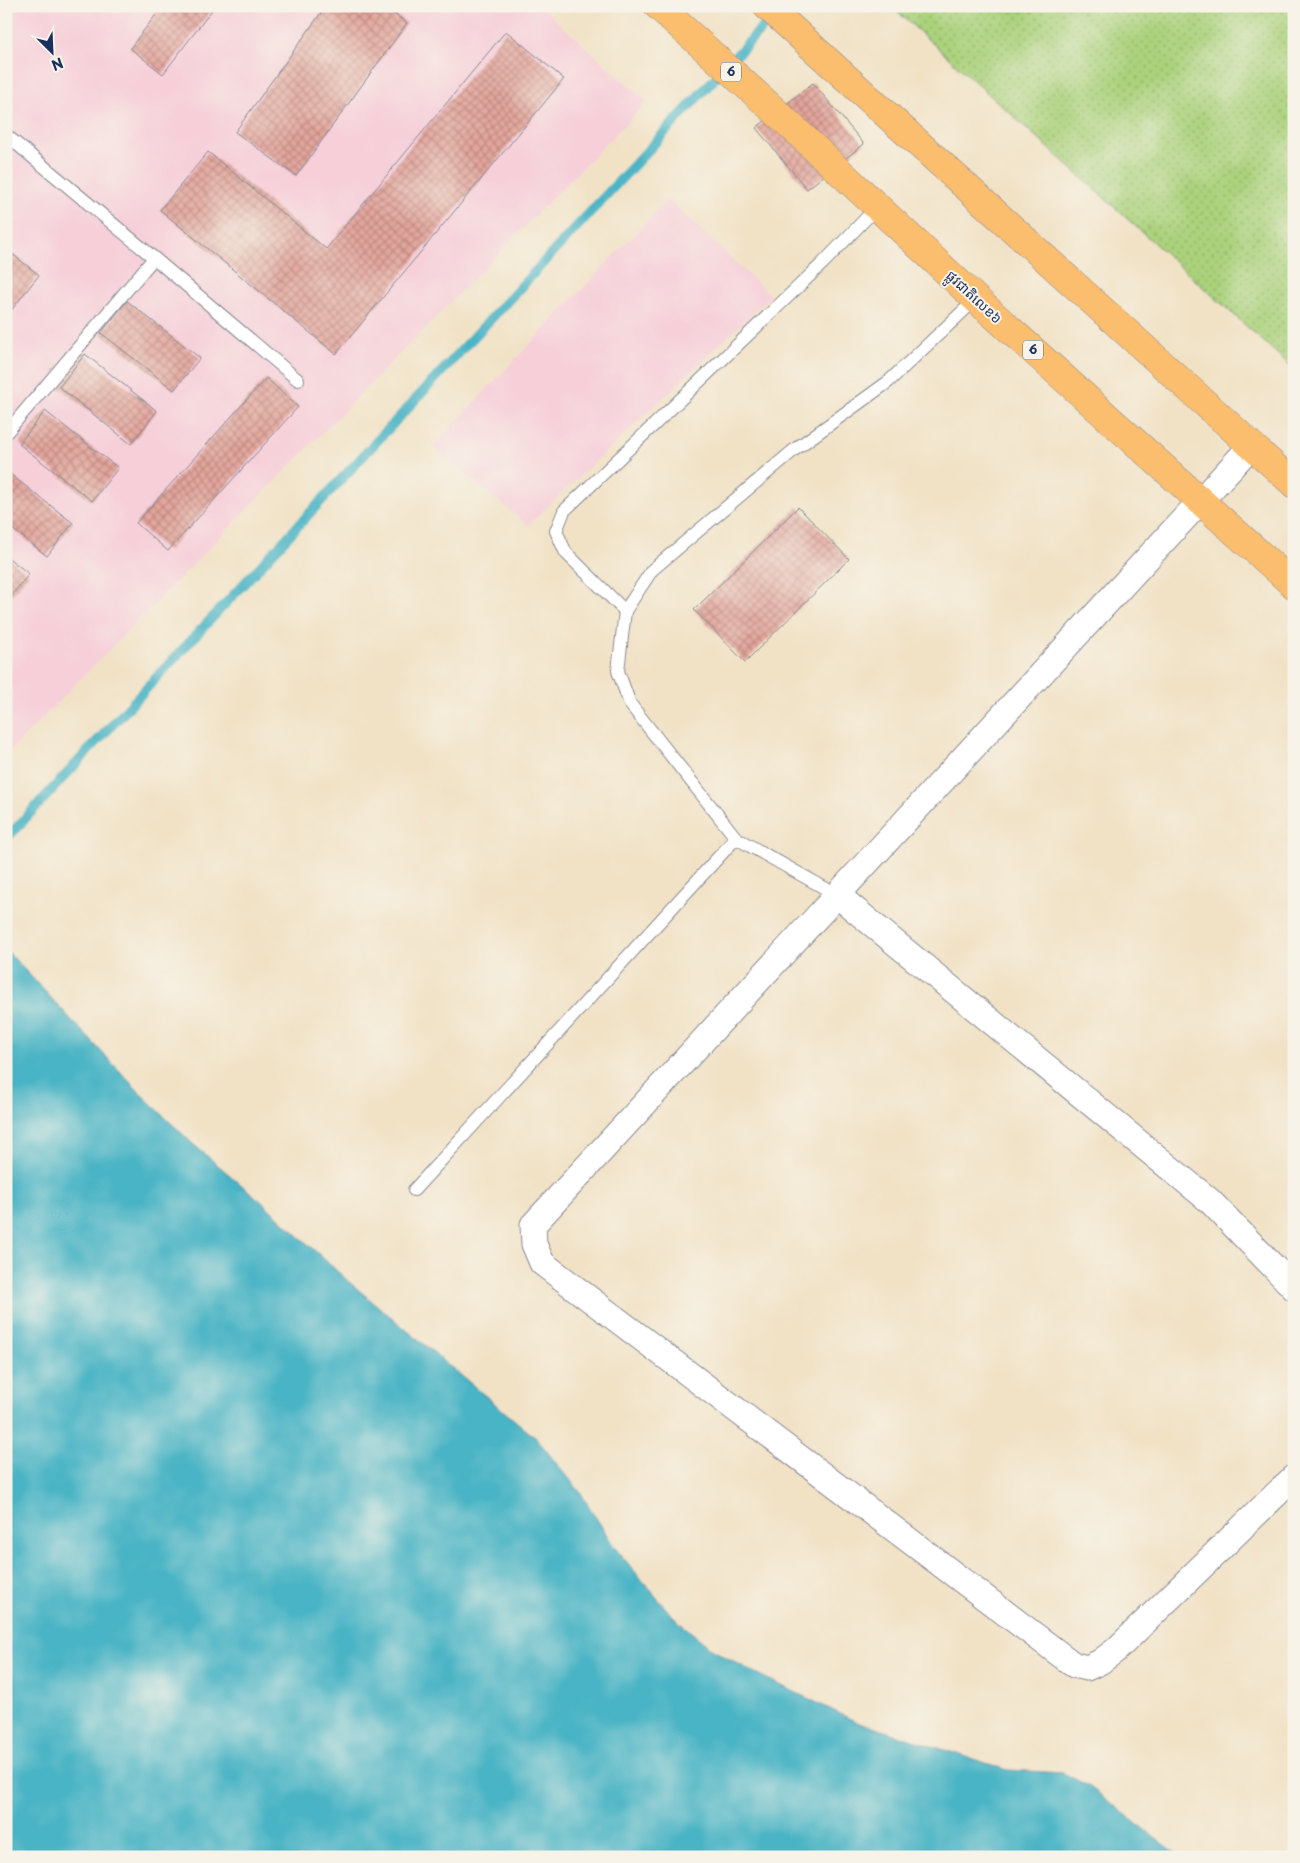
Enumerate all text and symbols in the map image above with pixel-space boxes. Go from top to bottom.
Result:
north arrow [28,28,78,78]
text: N [48,52,67,76]
road number: 6 [721,62,741,82]
street label: ផ្លូវជាតិលេខ៦ [940,265,1007,330]
road number: 6 [1023,340,1043,360]

